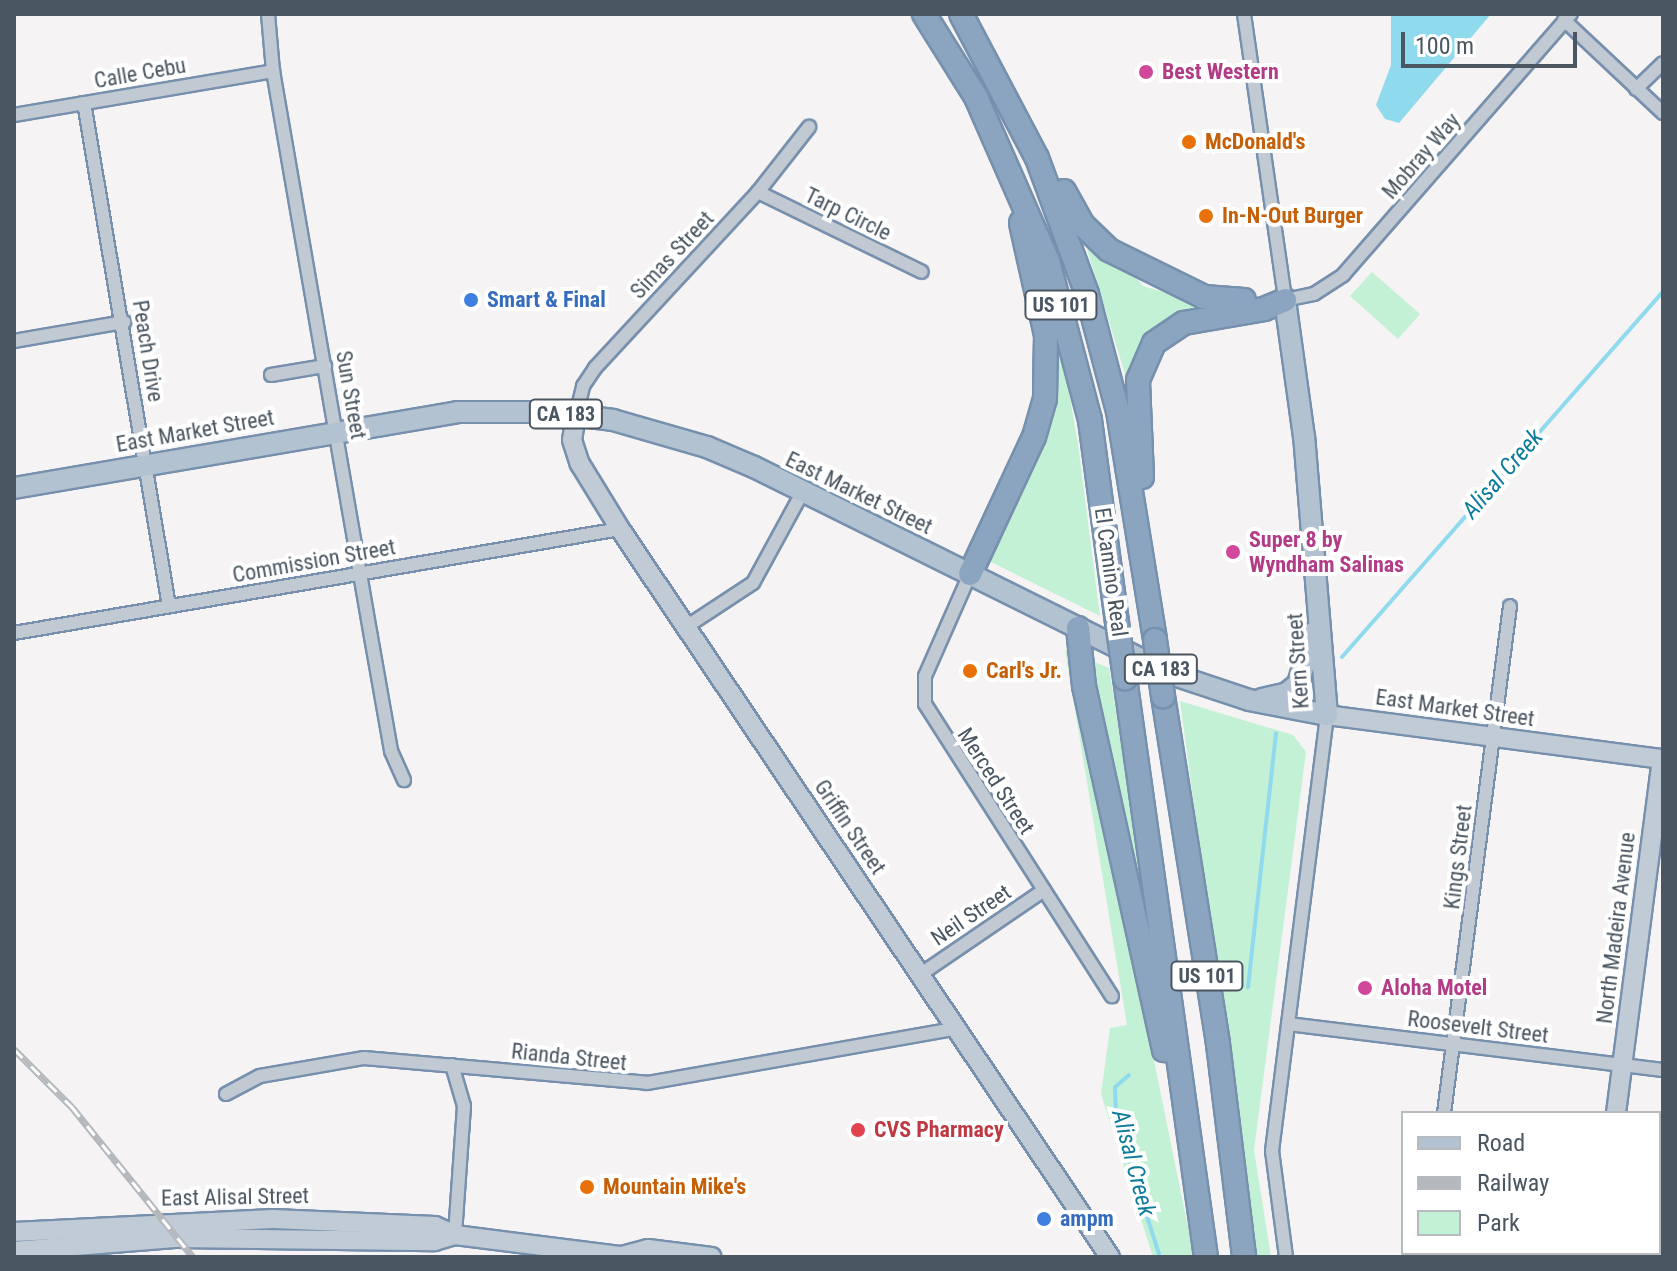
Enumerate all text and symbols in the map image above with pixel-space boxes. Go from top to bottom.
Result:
scale bar [1405,16,1581,66]
text: 100 m [1415,32,1474,60]
street label: Calle Cebu [92,52,188,94]
place label: Best Western [1162,59,1279,85]
marker: Best Western [1137,63,1155,81]
street label: Mobray Way [1376,108,1466,204]
place label: McDonald's [1205,129,1305,155]
marker: McDonald's [1180,133,1198,151]
street label: Tarp Circle [800,182,896,246]
place label: In-N-Out Burger [1222,203,1363,229]
street label: Simas Street [625,206,719,304]
marker: In-N-Out Burger [1197,207,1215,225]
place label: Smart & Final [487,287,606,313]
road number: US 101 [1023,289,1099,321]
marker: Smart & Final [462,291,480,309]
street label: Peach Drive [127,298,169,404]
street label: Sun Street [330,349,372,441]
road number: CA 183 [528,398,604,430]
street label: East Market Street [114,404,276,458]
water label: Alisal Creek [1456,423,1550,525]
street label: East Market Street [781,446,937,540]
street label: El Camino Real [1089,506,1133,638]
place label: Super 8 by Wyndham Salinas [1249,526,1404,578]
street label: Commission Street [230,534,398,588]
marker: Super 8 by Wyndham Salinas [1224,543,1242,561]
street label: Kern Street [1281,612,1315,710]
road number: CA 183 [1123,653,1199,685]
place label: Carl's Jr. [986,658,1062,684]
marker: Carl's Jr. [961,662,979,680]
street label: East Market Street [1374,684,1536,732]
street label: Merced Street [952,723,1040,839]
street label: Griffin Street [809,775,891,879]
street label: Kings Street [1438,803,1478,911]
street label: North Madeira Avenue [1591,831,1641,1025]
street label: Neil Street [926,879,1016,951]
road number: US 101 [1169,960,1245,992]
place label: Aloha Motel [1381,975,1487,1001]
marker: Aloha Motel [1356,979,1374,997]
street label: Roosevelt Street [1406,1005,1550,1049]
street label: Rianda Street [510,1038,628,1076]
water label: Alisal Creek [1105,1107,1161,1219]
legend [1401,1111,1661,1255]
place label: CVS Pharmacy [874,1117,1004,1143]
marker: CVS Pharmacy [849,1121,867,1139]
text: Road [1477,1129,1525,1157]
text: Railway [1477,1169,1549,1197]
place label: Mountain Mike's [603,1174,746,1200]
marker: Mountain Mike's [578,1178,596,1196]
street label: East Alisal Street [161,1183,309,1211]
place label: ampm [1060,1206,1114,1232]
text: Park [1477,1209,1520,1237]
marker: ampm [1035,1210,1053,1228]

